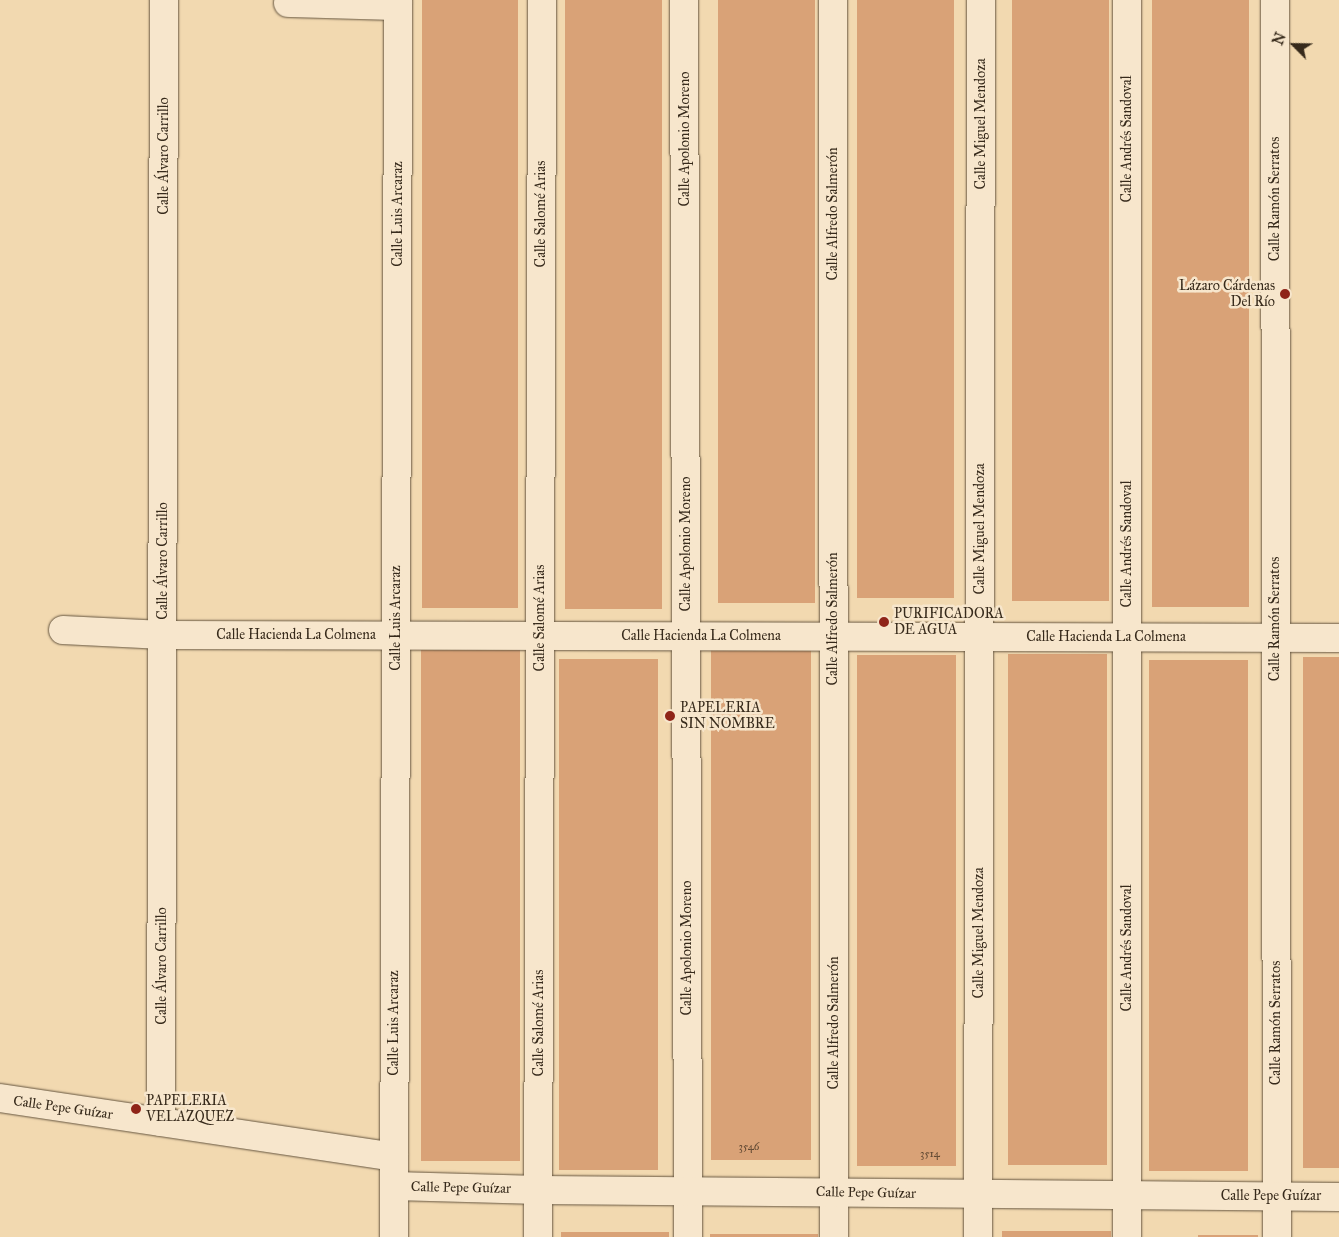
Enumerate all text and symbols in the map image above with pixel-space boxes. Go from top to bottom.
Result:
north arrow [1269,20,1319,70]
text: N [1270,30,1290,48]
street label: Calle Miguel Mendoza [973,58,989,190]
street label: Calle Apolonio Moreno [677,72,693,206]
street label: Calle Andrés Sandoval [1119,76,1135,202]
street label: Calle Álvaro Carrillo [156,97,172,215]
street label: Calle Ramón Serratos [1267,137,1283,261]
street label: Calle Alfredo Salmerón [825,147,841,281]
street label: Calle Luis Arcaraz [390,161,406,267]
street label: Calle Salomé Arias [533,161,549,267]
place label: Lázaro Cárdenas Del Río [1179,278,1275,310]
marker: Lázaro Cárdenas Del Río [1279,288,1291,300]
street label: Calle Miguel Mendoza [972,463,988,595]
street label: Calle Apolonio Moreno [678,477,694,611]
street label: Calle Andrés Sandoval [1119,481,1135,607]
street label: Calle Álvaro Carrillo [155,502,171,620]
street label: Calle Alfredo Salmerón [825,552,841,686]
street label: Calle Ramón Serratos [1267,557,1283,681]
street label: Calle Luis Arcaraz [388,565,404,671]
street label: Calle Salomé Arias [532,565,548,671]
place label: PURIFICADORA DE AGUA [894,606,1004,638]
marker: PURIFICADORA DE AGUA [878,616,890,628]
street label: Calle Hacienda La Colmena [216,627,376,643]
street label: Calle Hacienda La Colmena [621,628,781,644]
street label: Calle Hacienda La Colmena [1026,629,1186,645]
place label: PAPELERIA SIN NOMBRE [680,700,775,732]
marker: PAPELERIA SIN NOMBRE [664,710,676,722]
street label: Calle Miguel Mendoza [971,867,987,999]
street label: Calle Apolonio Moreno [679,881,695,1015]
street label: Calle Andrés Sandoval [1119,885,1135,1011]
street label: Calle Álvaro Carrillo [154,907,170,1025]
street label: Calle Alfredo Salmerón [826,956,842,1090]
street label: Calle Ramón Serratos [1268,961,1284,1085]
street label: Calle Luis Arcaraz [386,970,402,1076]
street label: Calle Salomé Arias [531,970,547,1076]
street label: Calle Pepe Guízar [12,1093,114,1123]
place label: PAPELERIA VELAZQUEZ [146,1093,234,1126]
marker: PAPELERIA VELAZQUEZ [130,1103,142,1115]
house number: 3546 [739,1140,759,1154]
house number: 3514 [920,1147,940,1161]
street label: Calle Pepe Guízar [411,1179,511,1197]
street label: Calle Pepe Guízar [816,1184,916,1202]
street label: Calle Pepe Guízar [1221,1188,1321,1204]

